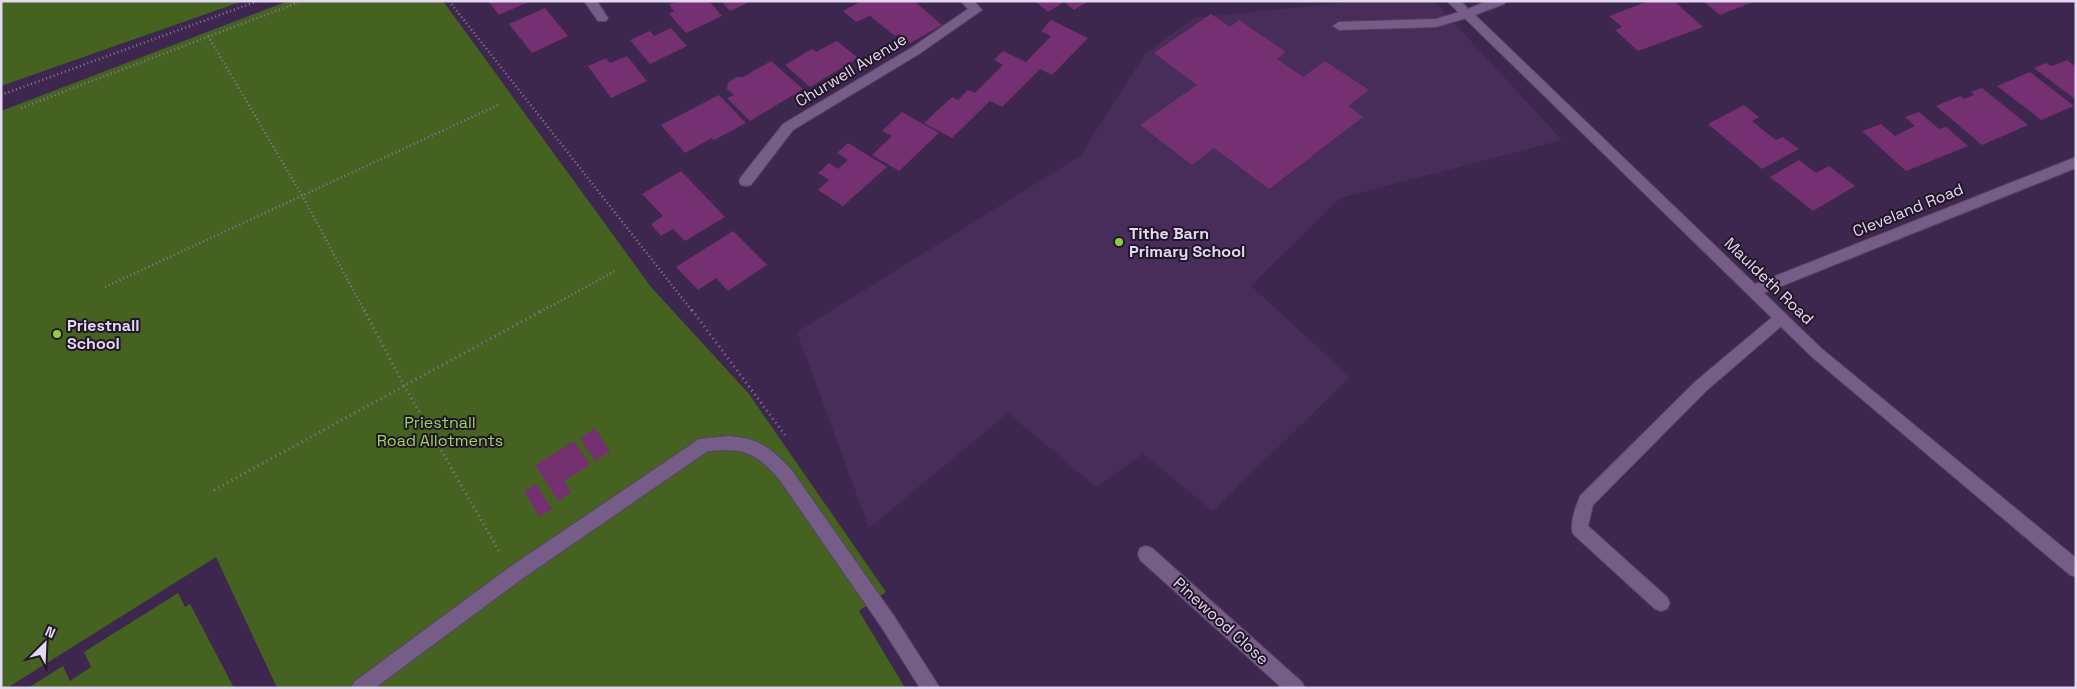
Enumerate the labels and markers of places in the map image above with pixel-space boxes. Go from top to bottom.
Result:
place label: Tithe Barn Primary School [1129,223,1245,262]
marker: Tithe Barn Primary School [1113,236,1125,248]
place label: Priestnall School [67,315,140,354]
marker: Priestnall School [51,328,63,340]

